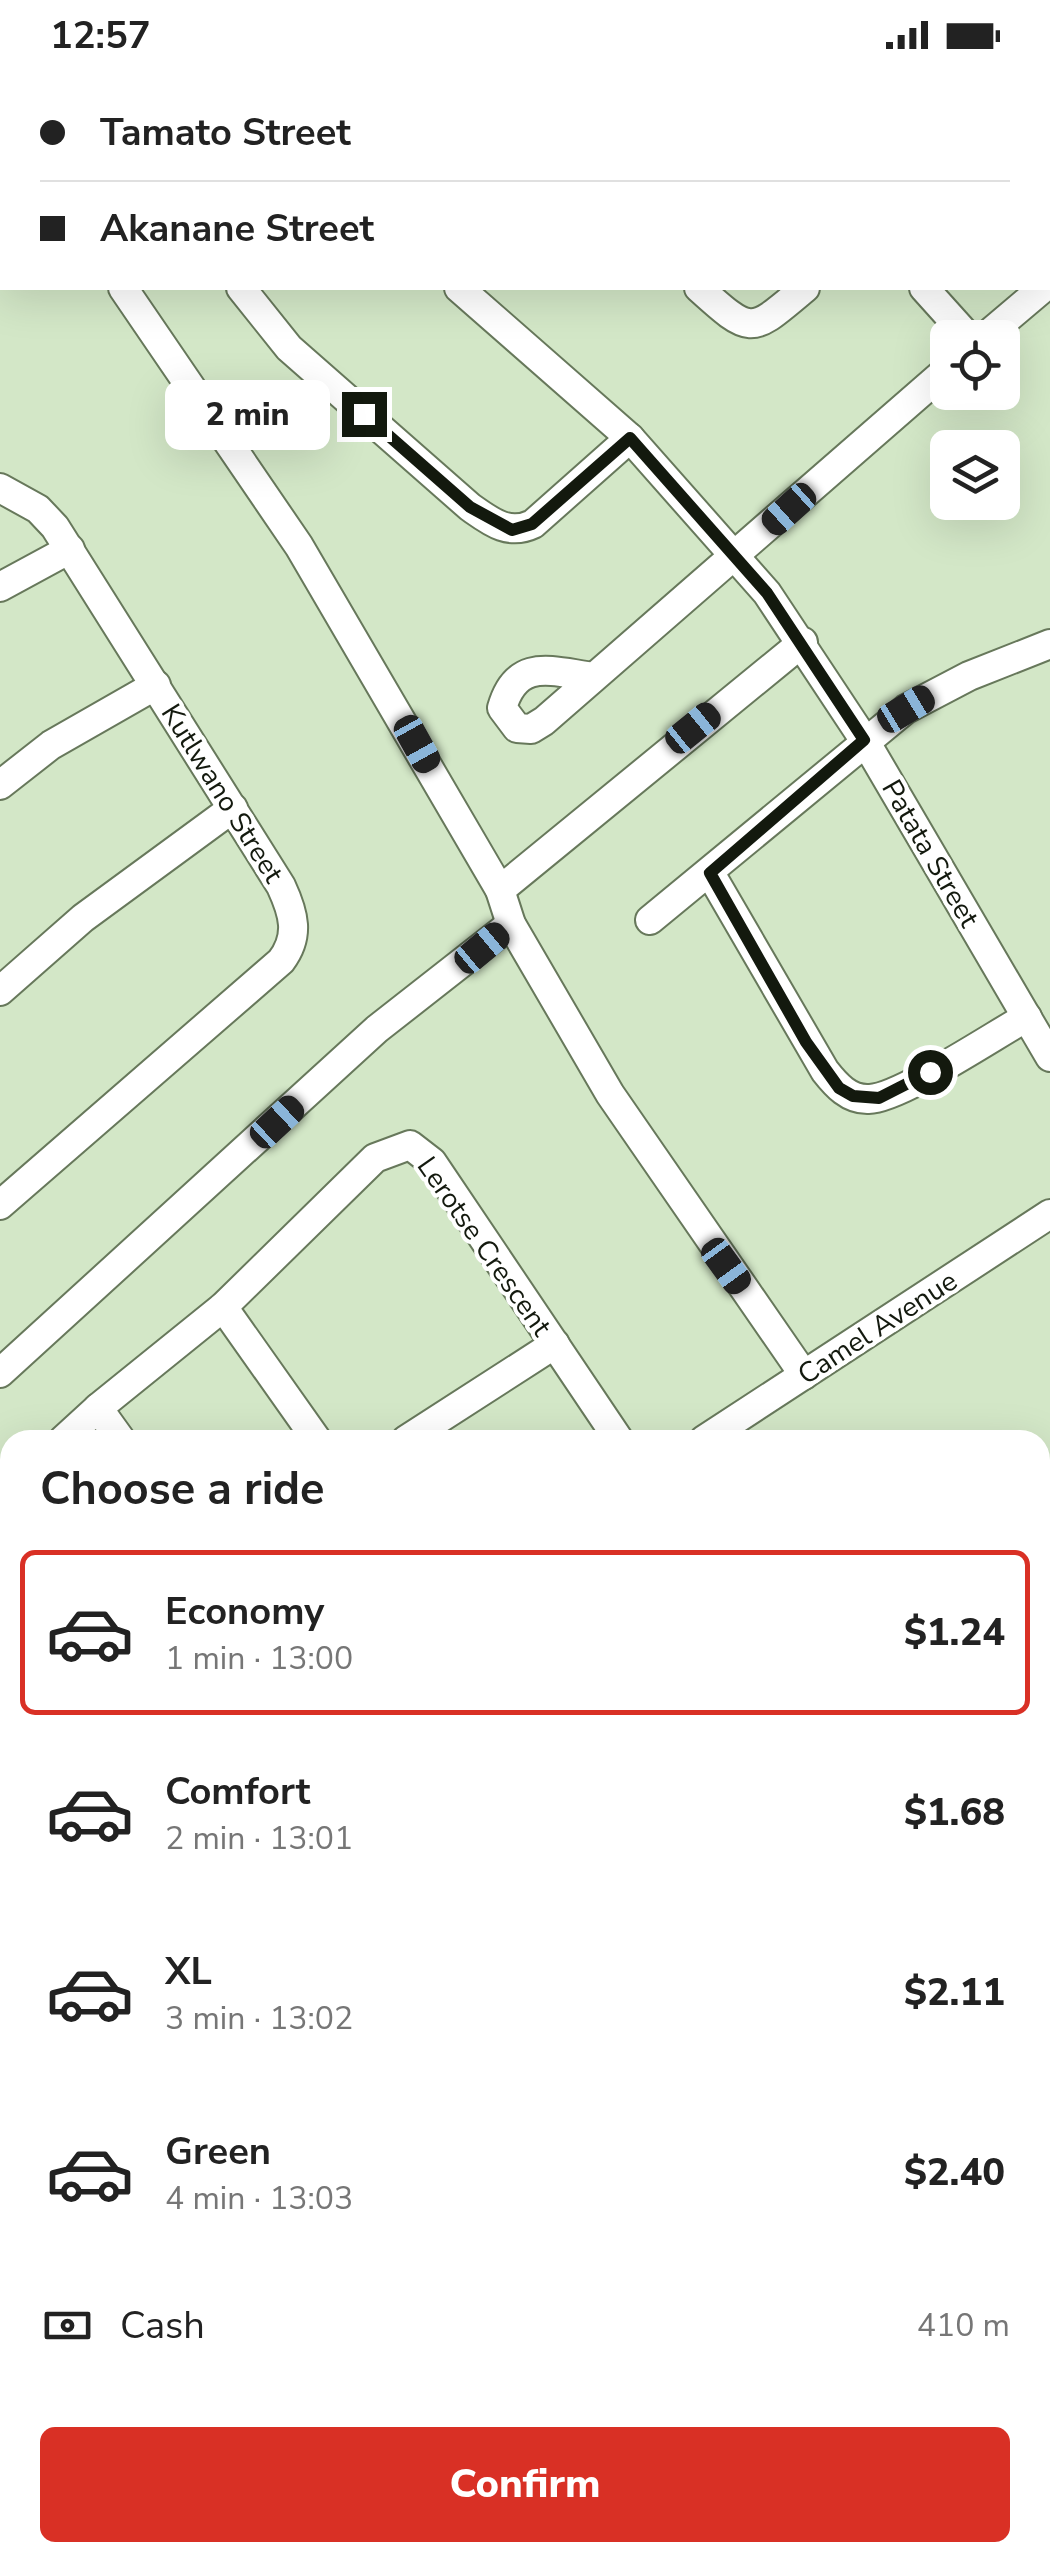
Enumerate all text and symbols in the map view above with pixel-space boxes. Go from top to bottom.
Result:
text: 12:57 [50,10,151,61]
text: Tamato Street [100,107,351,158]
text: Akanane Street [100,203,374,254]
map controls [930,320,1020,520]
button: locate [930,320,1020,410]
callout: 2 min [164,379,329,449]
route end [342,392,387,437]
text: 2 min [205,393,290,436]
button: layers [930,430,1020,520]
car [757,478,821,540]
car [873,681,939,737]
street label: Kutlwano Street [152,697,292,890]
car [660,697,726,759]
car [389,710,445,778]
street label: Patata Street [872,773,988,935]
car [449,917,515,979]
route start [908,1050,953,1095]
car [245,1091,309,1153]
street label: Lerotse Crescent [408,1149,560,1344]
car [696,1233,756,1299]
street label: Camel Avenue [791,1262,965,1394]
text: Choose a ride [40,1459,325,1520]
text: Economy [165,1586,324,1637]
icon: car [45,1588,135,1678]
text: $1.24 [904,1607,1005,1658]
text: 1 min · 13:00 [165,1637,353,1680]
text: Comfort [165,1766,310,1817]
icon: car [45,1768,135,1858]
text: $1.68 [904,1787,1005,1838]
text: 2 min · 13:01 [165,1817,353,1860]
text: XL [165,1946,212,1997]
icon: car [45,1948,135,2038]
text: $2.11 [904,1967,1005,2018]
text: 3 min · 13:02 [165,1997,353,2040]
text: Green [165,2126,271,2177]
icon: car [45,2128,135,2218]
text: $2.40 [904,2147,1005,2198]
text: 4 min · 13:03 [165,2177,353,2220]
icon: cash [40,2298,95,2353]
text: Cash [120,2300,205,2351]
text: 410 m [917,2304,1010,2347]
button: Confirm [40,2427,1010,2542]

